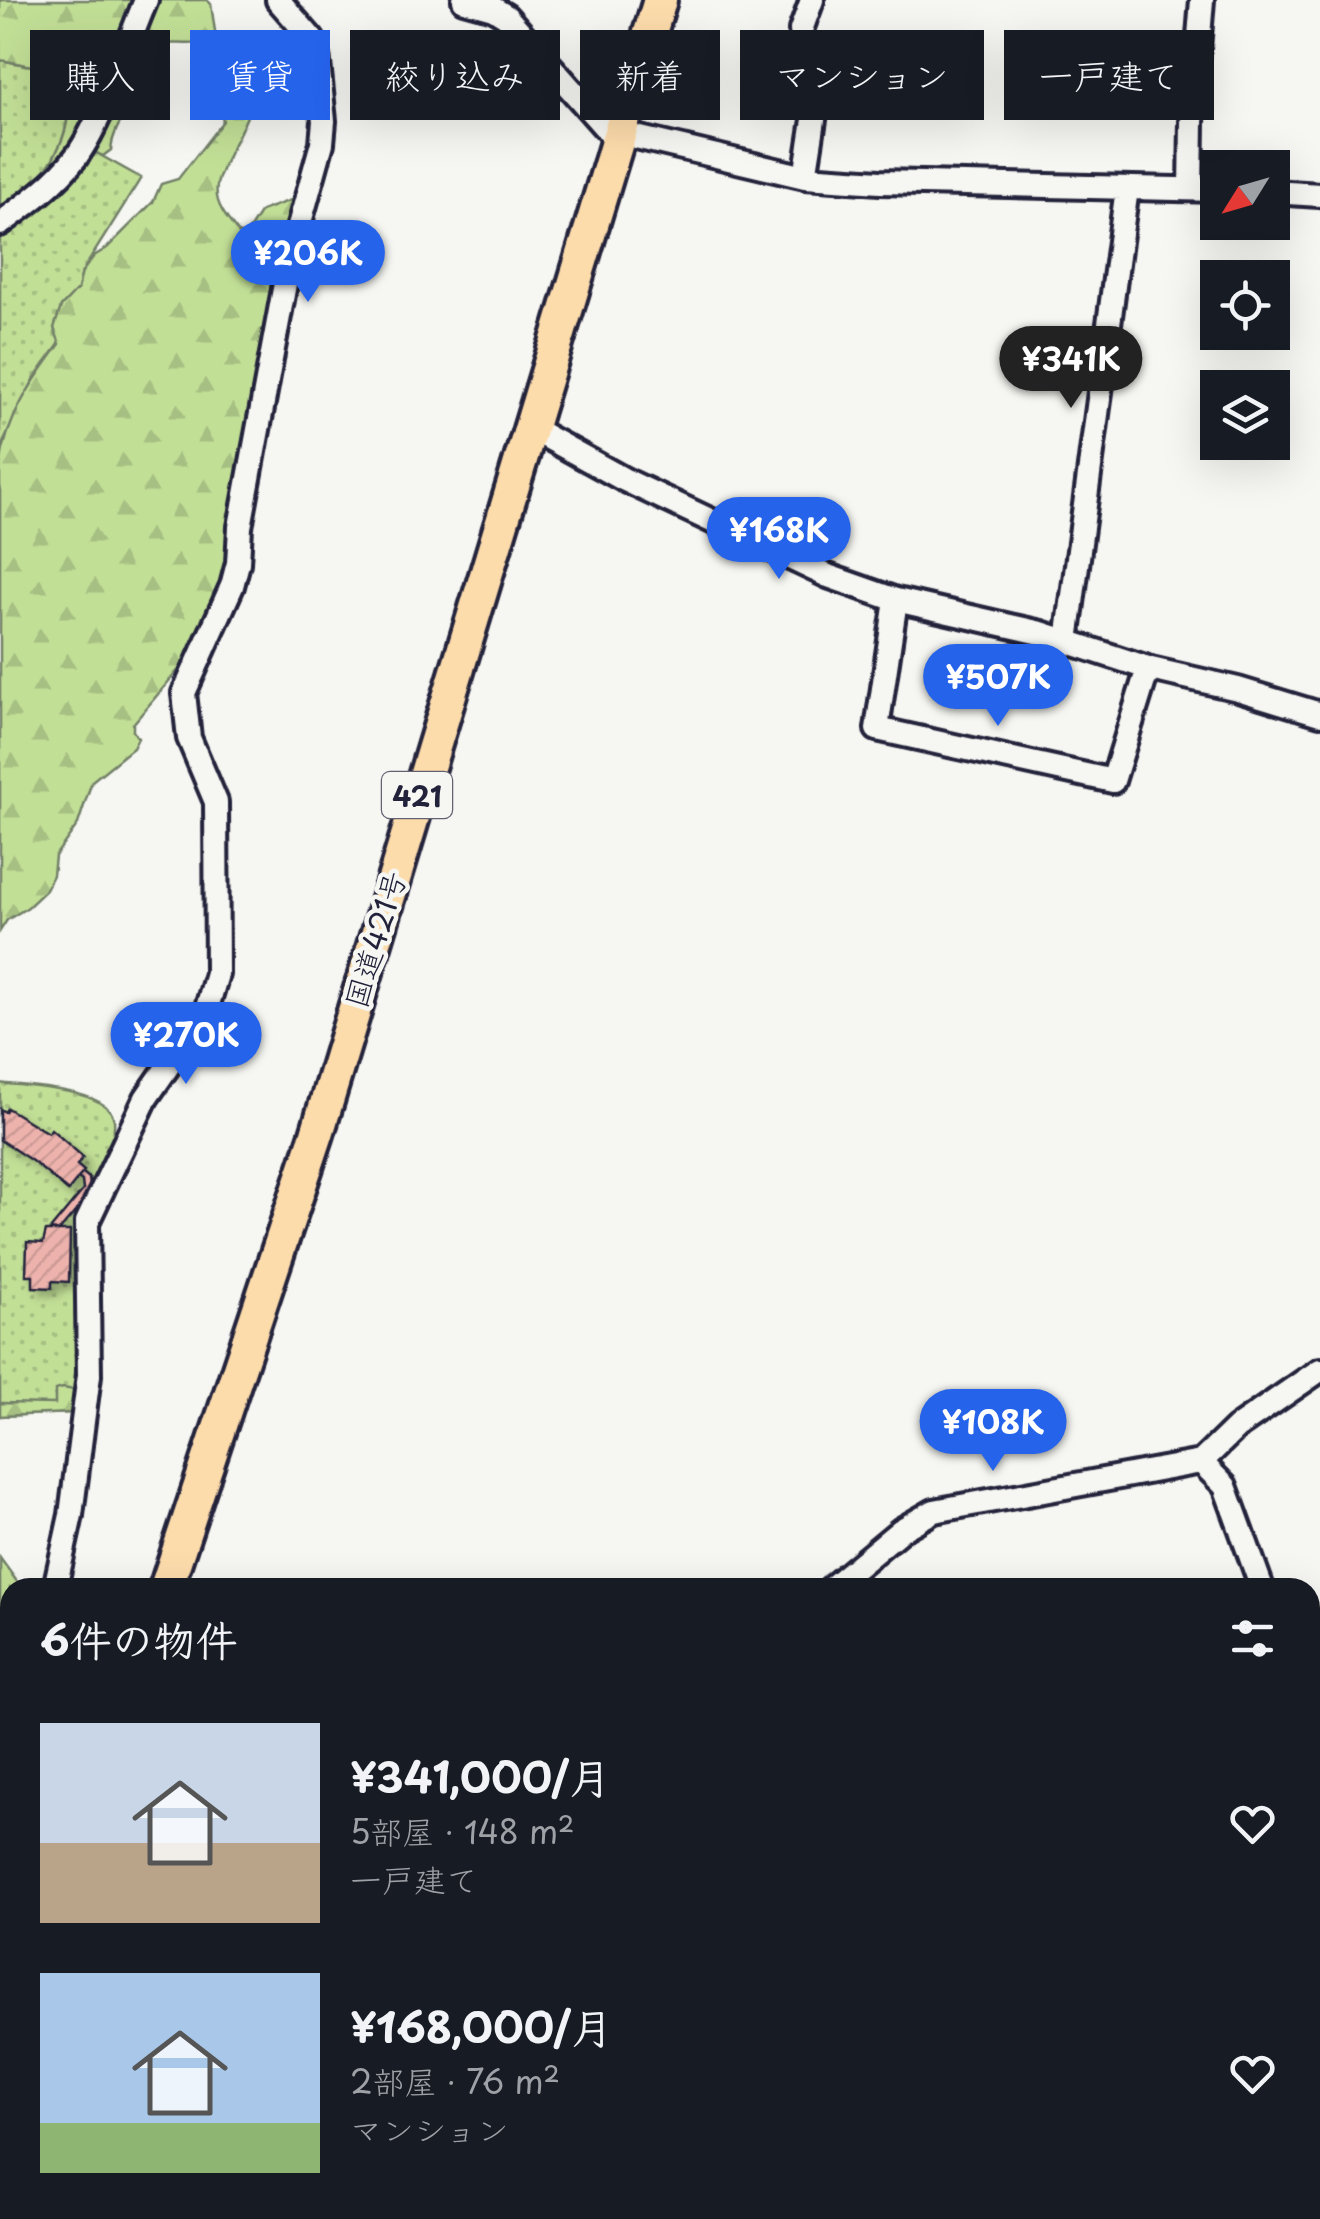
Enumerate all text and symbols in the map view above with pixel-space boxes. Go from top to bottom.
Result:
chip: 購入 [30,30,170,120]
chip: 賃貸 [190,30,330,120]
chip: 絞り込み [350,30,560,120]
chip: 新着 [580,30,720,120]
chip: マンション [740,30,984,120]
chip: 一戸建て [1004,30,1214,120]
north arrow [1200,150,1290,240]
map controls [1200,150,1290,460]
pin: ¥206K [238,220,378,305]
text: ¥206K [253,228,363,276]
button: locate [1200,260,1290,350]
pin: ¥341K [1001,326,1141,411]
text: ¥341K [1021,334,1121,382]
button: layers [1200,370,1290,460]
pin: ¥168K [709,497,849,582]
text: ¥168K [729,505,829,553]
pin: ¥507K [928,644,1068,729]
text: ¥507K [945,652,1051,700]
road number: 421 [382,772,452,818]
street label: 国道421号 [332,865,416,1013]
pin: ¥270K [116,1002,256,1087]
text: ¥270K [133,1010,239,1058]
pin: ¥108K [923,1389,1063,1474]
text: ¥108K [942,1397,1044,1445]
text: 6件の物件 [40,1607,238,1670]
icon: filters [1225,1611,1280,1666]
text: ¥341,000/月 [350,1744,611,1807]
icon: home [120,1763,240,1883]
icon: heart [1225,1796,1280,1851]
text: 5部屋 · 148 m² [350,1807,575,1855]
text: 一戸建て [350,1855,478,1903]
text: ¥168,000/月 [350,1994,613,2057]
icon: home [120,2013,240,2133]
icon: heart [1225,2046,1280,2101]
text: 2部屋 · 76 m² [350,2057,560,2105]
text: マンション [350,2105,509,2153]

